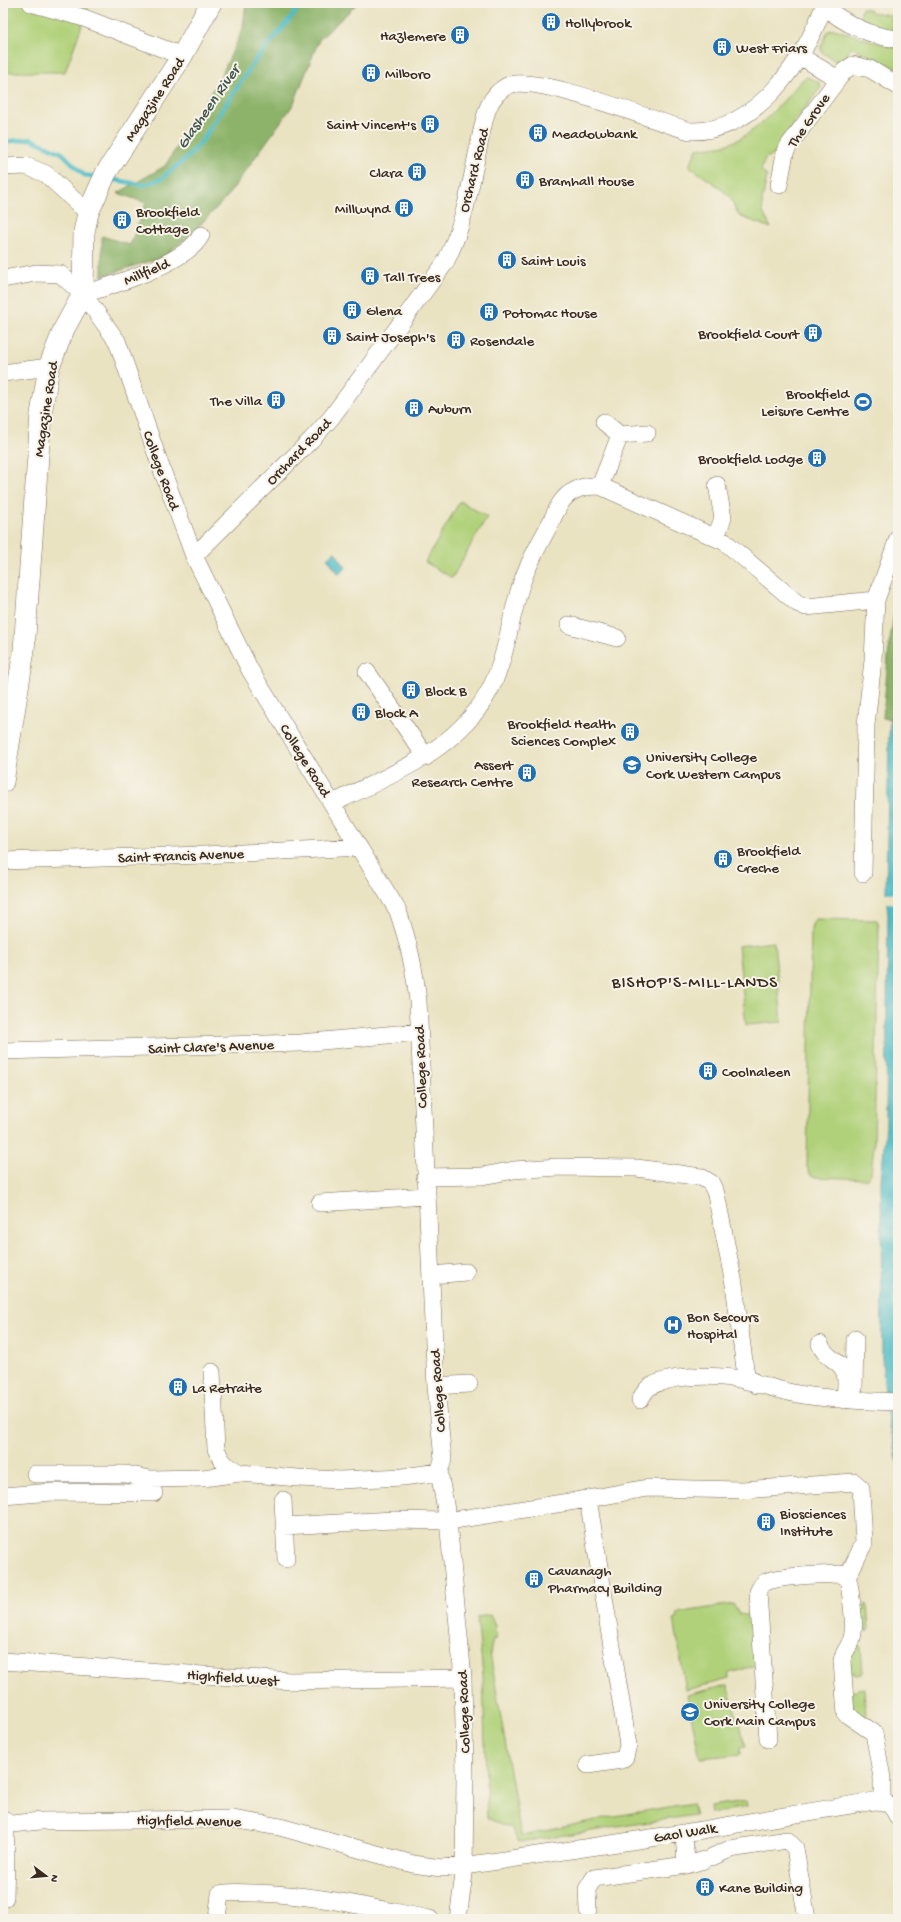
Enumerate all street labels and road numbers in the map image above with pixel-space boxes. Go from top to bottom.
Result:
street label: Magazine Road [122,54,190,146]
street label: The Grove [784,90,835,153]
street label: Orchard Road [456,125,494,215]
street label: Millfield [121,255,173,290]
street label: Magazine Road [31,359,64,458]
street label: Orchard Road [263,414,337,490]
street label: College Road [137,429,183,514]
street label: College Road [275,721,335,802]
street label: Saint Francis Avenue [118,846,245,868]
street label: College Road [412,1024,432,1109]
street label: Saint Clare's Avenue [148,1037,275,1059]
street label: College Road [427,1348,451,1433]
street label: Highfield West [186,1667,281,1691]
street label: College Road [455,1669,475,1754]
street label: Highfield Avenue [136,1812,242,1832]
street label: Gaol Walk [653,1820,719,1848]

